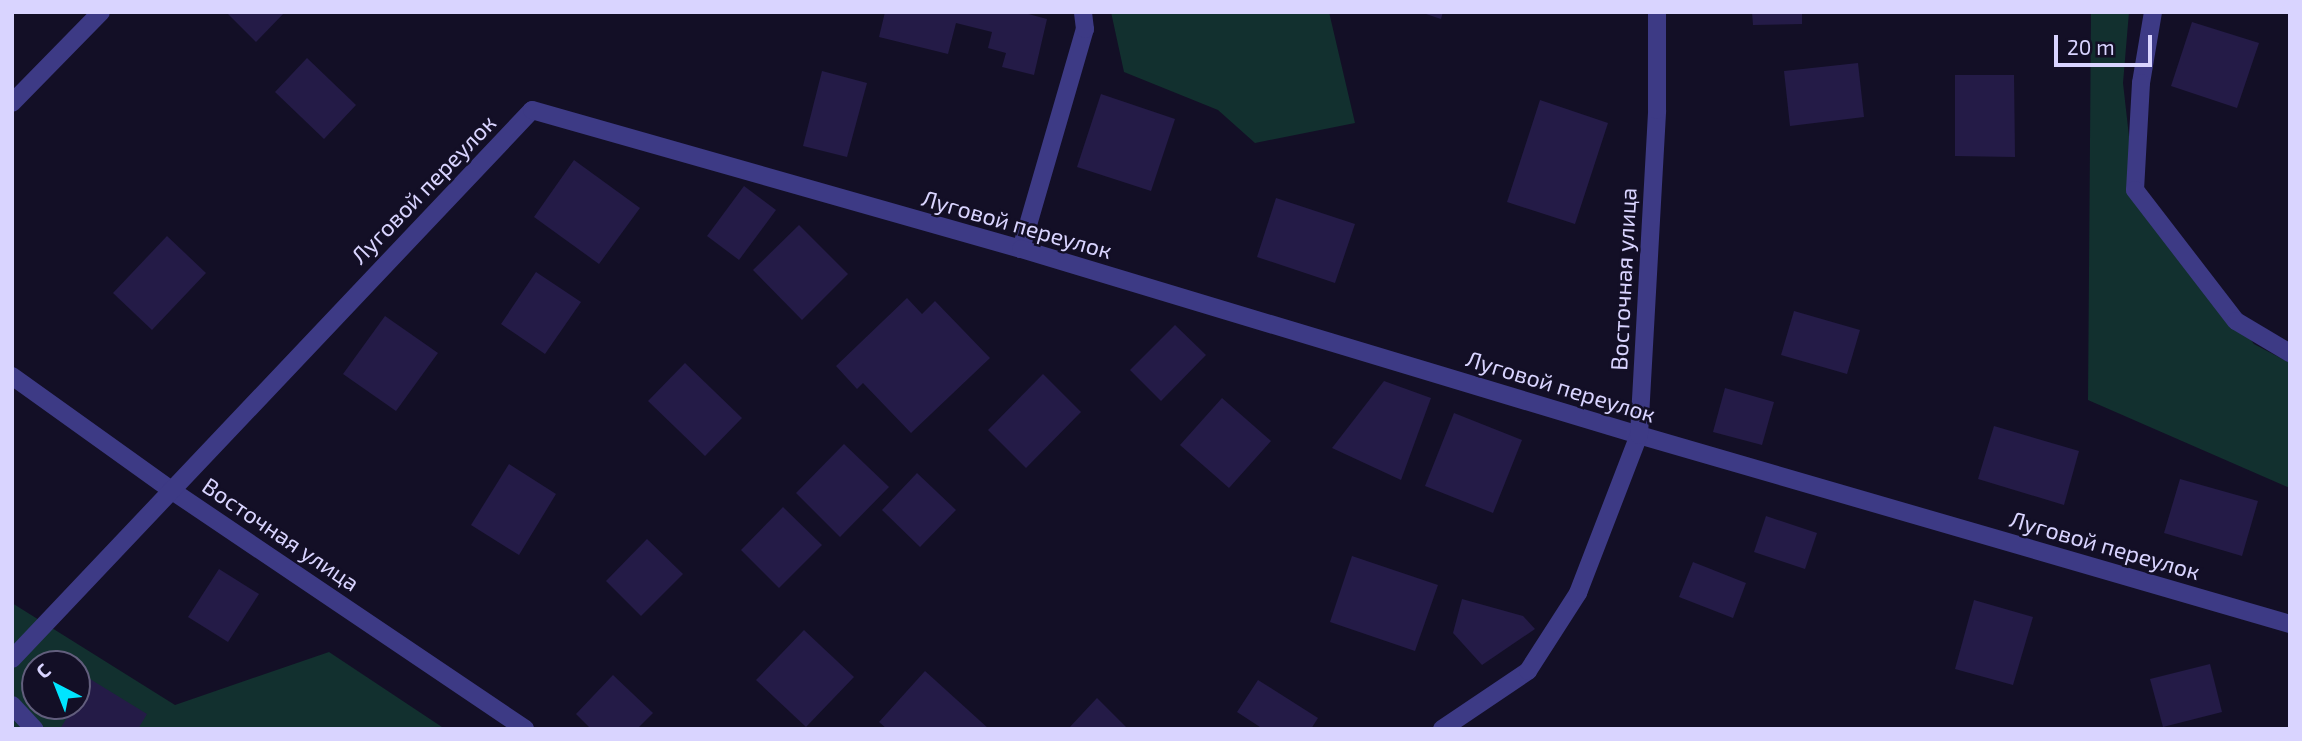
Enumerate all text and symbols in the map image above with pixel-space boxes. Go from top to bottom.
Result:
scale bar [2057,21,2155,65]
text: 20 m [2067,34,2115,59]
street label: Луговой переулок [345,109,501,269]
street label: Луговой переулок [919,184,1115,264]
street label: Восточная улица [1604,187,1642,371]
street label: Луговой переулок [1463,344,1659,428]
street label: Восточная улица [197,471,365,597]
street label: Луговой переулок [2007,505,2203,585]
north arrow [21,650,91,720]
text: С [31,658,55,683]

